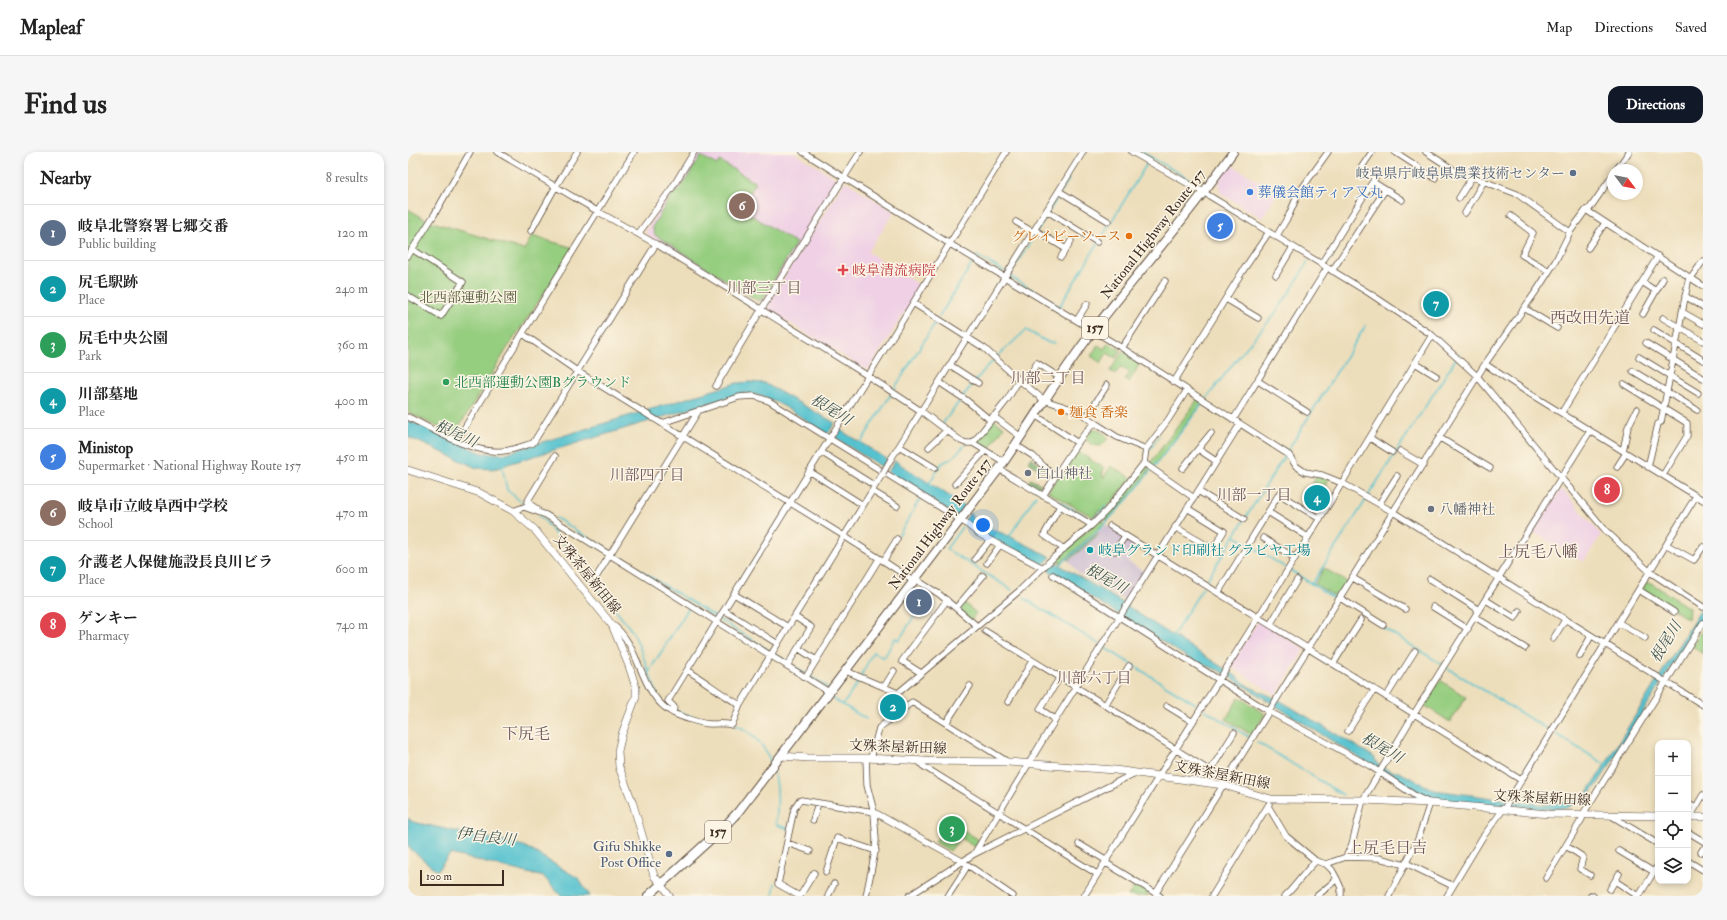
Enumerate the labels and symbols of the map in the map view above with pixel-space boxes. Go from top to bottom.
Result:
north arrow [1607,164,1643,200]
street label: National Highway Route 157 [1097,165,1210,303]
place label: 岐阜県庁岐阜県農業技術センター [1356,165,1565,182]
marker: 岐阜県庁岐阜県農業技術センター [1568,168,1578,178]
place label: 葬儀会館ティア又丸 [1258,184,1383,201]
marker: 葬儀会館ティア又丸 [1245,187,1255,197]
pin: 6 [729,191,755,221]
pin: 5 [1207,211,1233,241]
place label: グレイビーソース [1012,228,1121,245]
marker: グレイビーソース [1124,231,1134,241]
place label: 岐阜清流病院 [852,262,936,279]
marker: 岐阜清流病院 [837,264,849,276]
district label: 川部三丁目 [726,279,802,298]
park label: 北西部運動公園 [419,289,517,306]
pin: 7 [1423,289,1449,319]
district label: 西改田先道 [1550,308,1630,328]
road number: 157 [1082,317,1108,339]
district label: 川部二丁目 [1010,369,1086,388]
place label: 北西部運動公園Bグラウンド [454,374,631,391]
marker: 北西部運動公園Bグラウンド [441,377,451,387]
water label: 根尾川 [807,390,857,431]
place label: 麺食 香楽 [1069,404,1128,421]
marker: 麺食 香楽 [1056,407,1066,417]
water label: 根尾川 [432,416,482,453]
street label: National Highway Route 157 [885,455,996,593]
place label: 白山神社 [1036,465,1092,482]
district label: 川部四丁目 [609,466,685,485]
marker: 白山神社 [1023,468,1033,478]
pin: 8 [1594,475,1620,505]
pin: 4 [1304,483,1330,513]
district label: 川部一丁目 [1216,486,1292,505]
place label: 八幡神社 [1439,501,1495,518]
marker: 八幡神社 [1426,504,1436,514]
your location [973,515,993,535]
street label: 文殊茶屋新田線 [550,531,624,617]
place label: 岐阜グランド印刷社 グラビヤ工場 [1098,542,1311,559]
district label: 上尻毛八幡 [1498,542,1578,562]
marker: 岐阜グランド印刷社 グラビヤ工場 [1085,545,1095,555]
water label: 根尾川 [1082,560,1132,599]
pin: 1 [906,587,932,617]
water label: 根尾川 [1646,616,1687,666]
district label: 川部六丁目 [1056,669,1132,688]
pin: 2 [880,692,906,722]
district label: 下尻毛 [502,724,550,744]
water label: 根尾川 [1358,729,1408,768]
street label: 文殊茶屋新田線 [849,737,947,757]
street label: 文殊茶屋新田線 [1172,757,1272,793]
street label: 文殊茶屋新田線 [1493,787,1591,809]
pin: 3 [939,814,965,844]
road number: 157 [705,821,731,843]
water label: 伊自良川 [455,824,519,850]
place label: Gifu Shikke Post Office [593,838,661,871]
district label: 上尻毛日吉 [1347,838,1427,858]
marker: Gifu Shikke Post Office [664,849,674,859]
scale bar [420,868,504,887]

